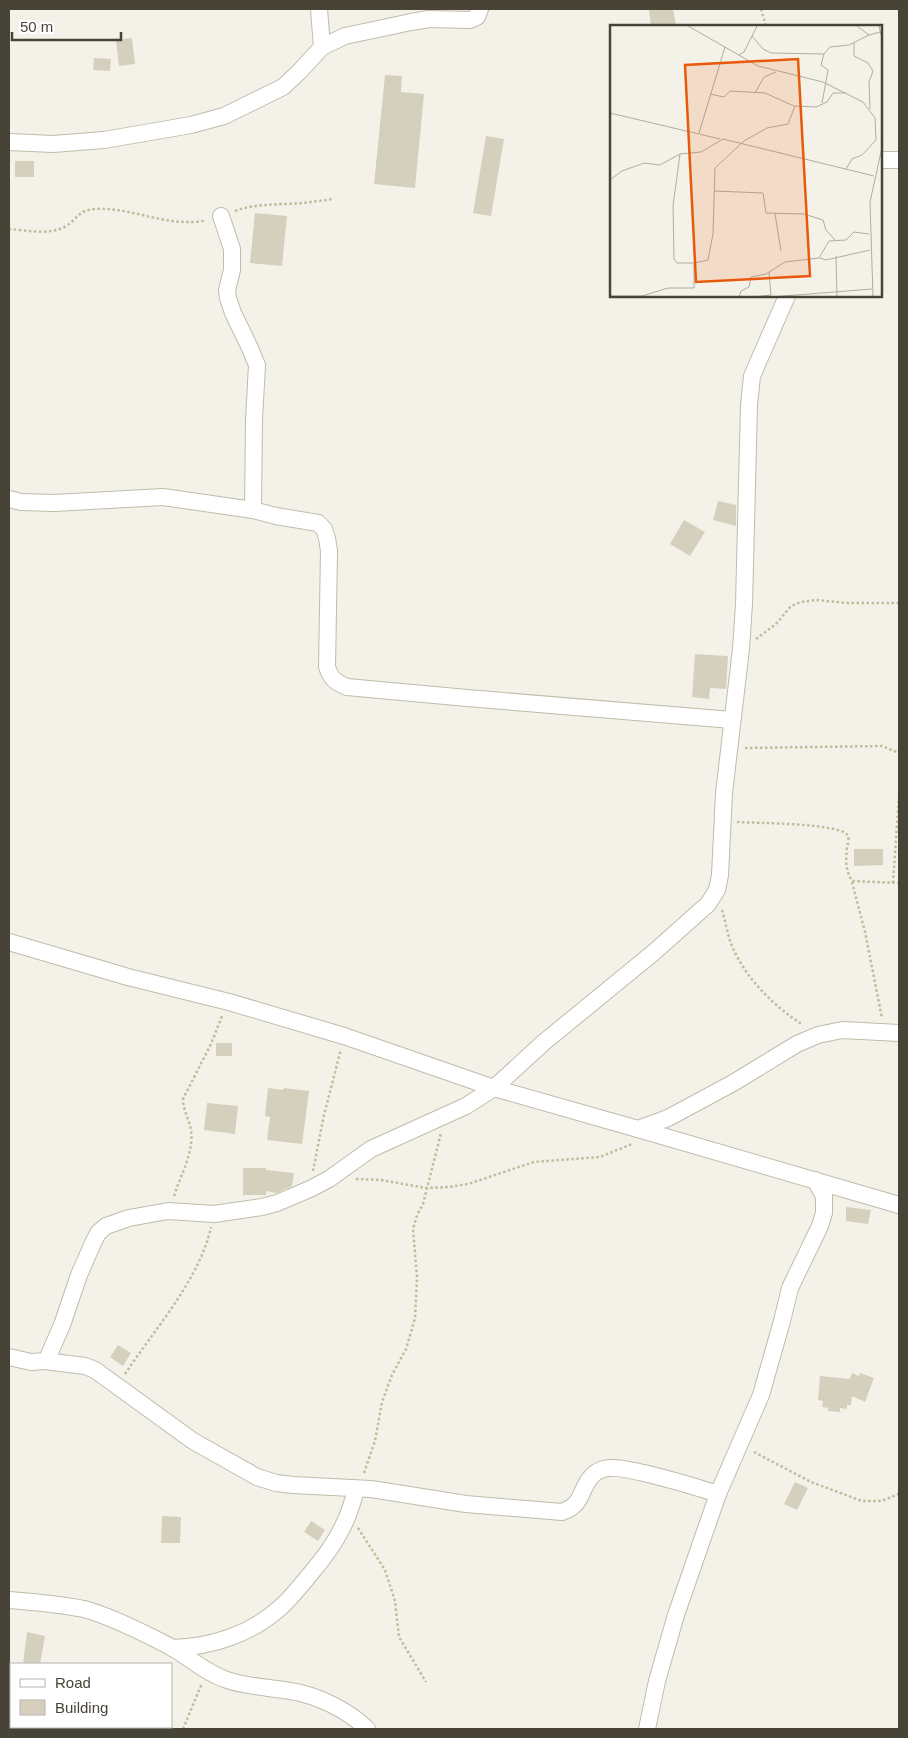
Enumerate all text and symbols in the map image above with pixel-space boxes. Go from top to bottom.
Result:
scale bar [12,10,121,42]
text: 50 m [20,18,53,35]
inset map [610,25,883,298]
legend [10,1663,172,1728]
text: Road [55,1674,91,1691]
text: Building [55,1699,108,1716]

